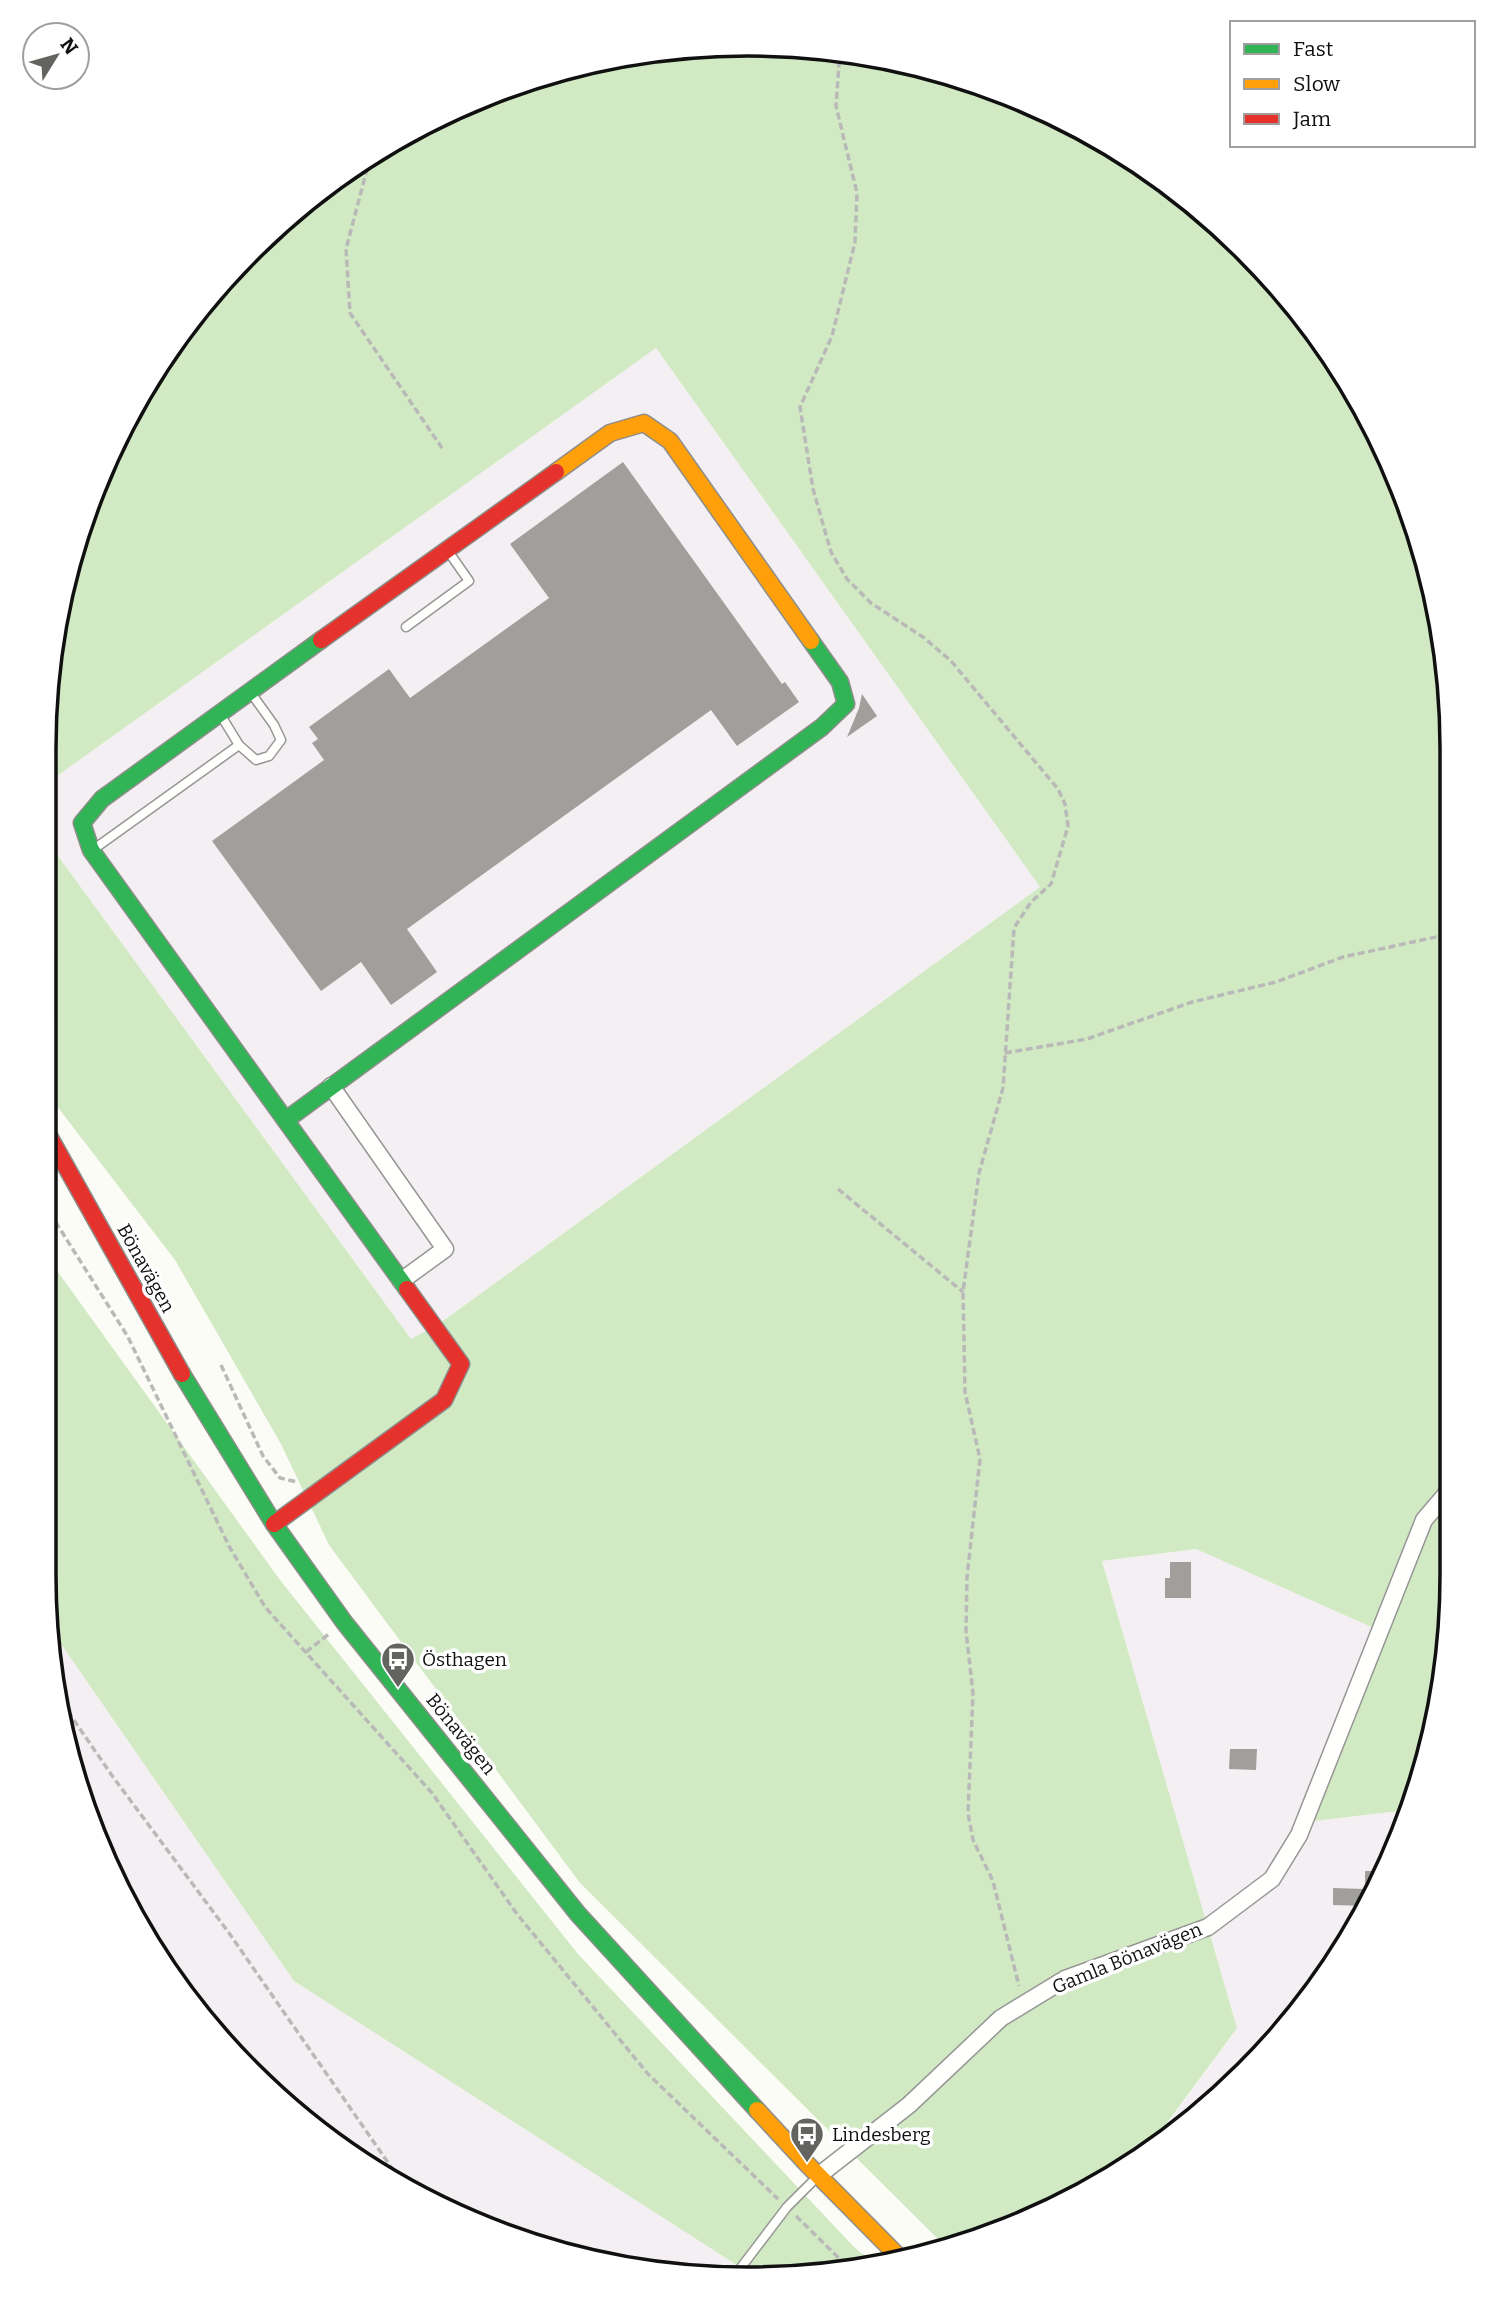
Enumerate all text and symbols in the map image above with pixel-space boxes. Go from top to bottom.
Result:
north arrow [21,21,91,91]
legend [1230,21,1475,147]
text: N [56,33,83,59]
text: Fast [1293,36,1334,62]
text: Slow [1293,71,1340,97]
text: Jam [1292,106,1331,132]
street label: Bönavägen [112,1220,180,1316]
bus stop icon: Östhagen [379,1640,417,1689]
place label: Östhagen [422,1648,507,1671]
street label: Bönavägen [421,1689,501,1779]
street label: Gamla Bönavägen [1049,1917,1205,1999]
bus stop icon: Lindesberg [788,2115,826,2164]
place label: Lindesberg [832,2123,931,2146]

